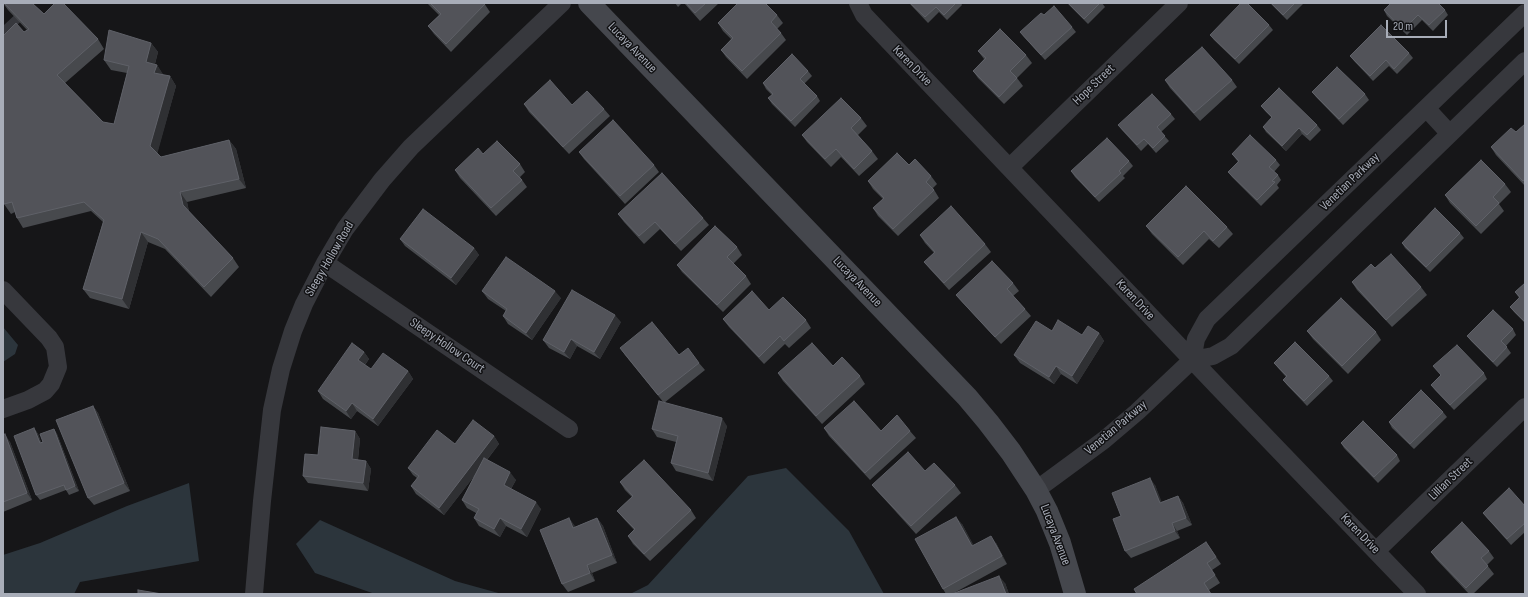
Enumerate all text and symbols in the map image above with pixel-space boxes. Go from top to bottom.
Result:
scale bar [1388,12,1449,38]
text: 20 m [1393,19,1413,34]
street label: Lucaya Avenue [604,20,660,76]
street label: Karen Drive [889,43,935,89]
street label: Hope Street [1070,61,1118,109]
street label: Venetian Parkway [1317,150,1383,214]
street label: Sleepy Hollow Road [302,219,358,299]
street label: Lucaya Avenue [829,254,885,310]
street label: Karen Drive [1112,276,1158,324]
street label: Sleepy Hollow Court [406,315,488,377]
street label: Venetian Parkway [1082,397,1150,459]
street label: Lillian Street [1426,454,1476,504]
street label: Lucaya Avenue [1036,502,1074,568]
street label: Karen Drive [1337,511,1383,557]

